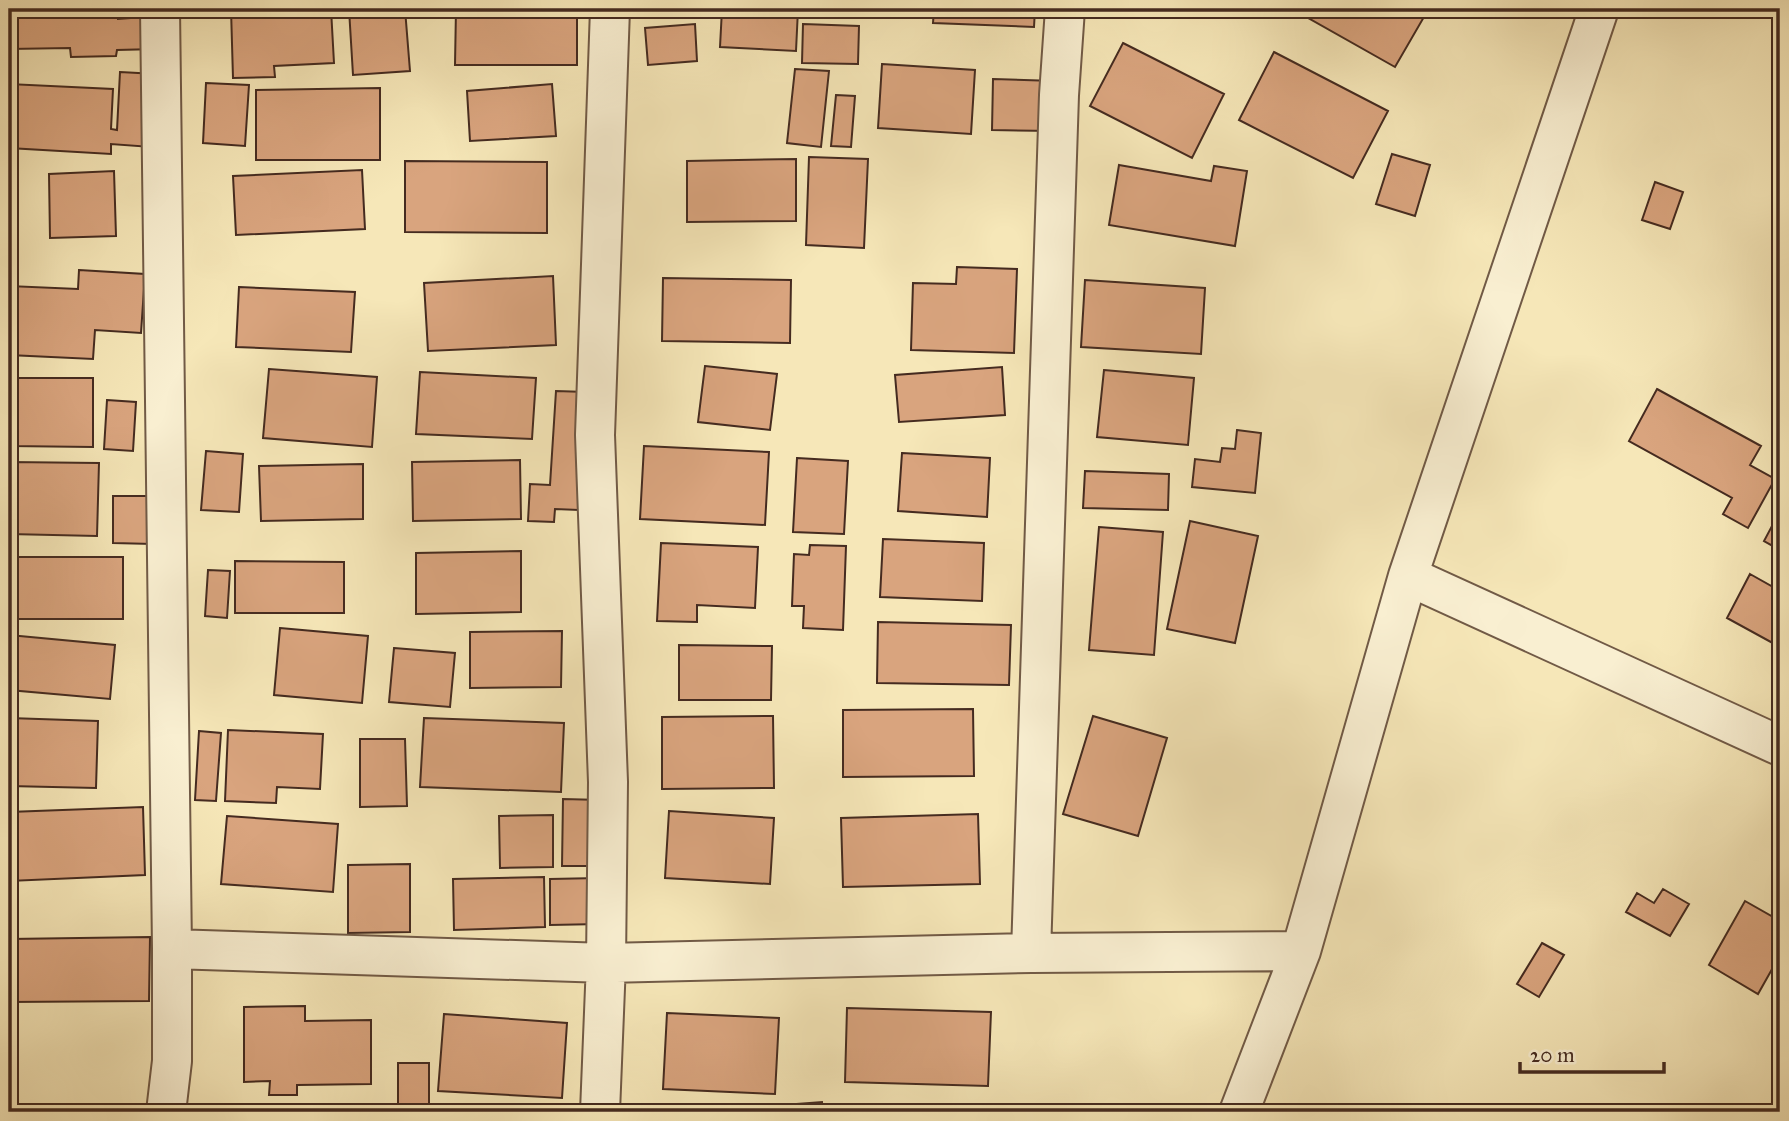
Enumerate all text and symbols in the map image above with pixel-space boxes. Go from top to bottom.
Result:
scale bar [1520,1030,1663,1074]
text: 20 m [1530,1042,1575,1068]

